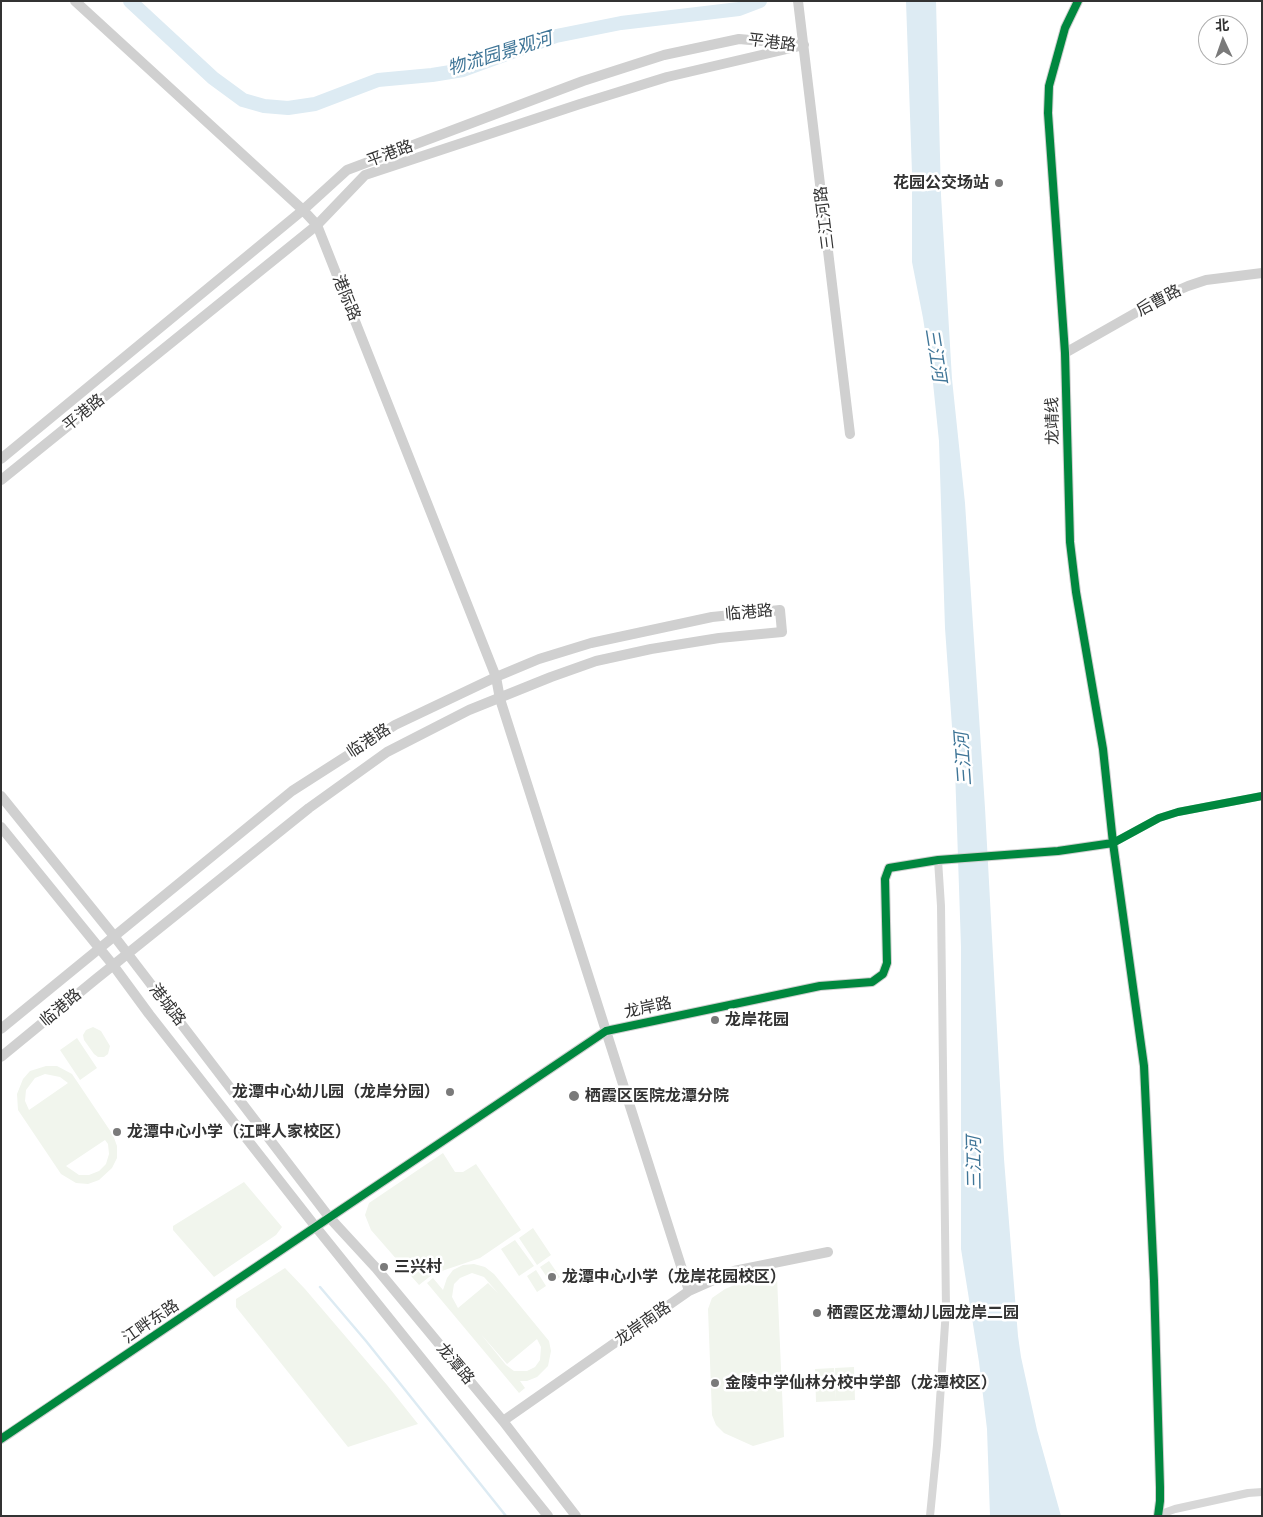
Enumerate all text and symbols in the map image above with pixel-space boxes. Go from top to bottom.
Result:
north arrow [1198,15,1248,65]
text: 北 [1215,17,1230,34]
water label: 物流园景观河 [445,28,555,80]
street label: 平港路 [747,31,797,55]
street label: 平港路 [364,137,416,171]
place label: 花园公交场站 [893,173,989,193]
marker: 花园公交场站 [993,177,1005,189]
street label: 三江河路 [812,185,838,251]
street label: 港际路 [328,272,364,324]
street label: 后曹路 [1133,281,1185,321]
water label: 三江河 [920,327,950,383]
street label: 平港路 [59,390,109,436]
street label: 龙靖线 [1043,397,1063,445]
street label: 临港路 [724,601,774,625]
street label: 临港路 [344,720,394,762]
water label: 三江河 [951,731,977,787]
street label: 港城路 [145,980,189,1030]
street label: 临港路 [36,985,86,1031]
street label: 龙岸路 [623,994,673,1022]
place label: 龙岸花园 [725,1010,789,1030]
marker: 龙岸花园 [709,1014,721,1026]
place label: 龙潭中心幼儿园（龙岸分园） [232,1082,440,1102]
marker: 龙潭中心幼儿园（龙岸分园） [444,1086,456,1098]
place label: 栖霞区医院龙潭分院 [585,1086,729,1106]
marker: 栖霞区医院龙潭分院 [567,1089,581,1103]
place label: 龙潭中心小学（江畔人家校区） [127,1122,351,1142]
marker: 龙潭中心小学（江畔人家校区） [111,1126,123,1138]
water label: 三江河 [964,1136,986,1190]
place label: 三兴村 [394,1257,442,1277]
marker: 三兴村 [378,1261,390,1273]
place label: 龙潭中心小学（龙岸花园校区） [562,1267,786,1287]
marker: 龙潭中心小学（龙岸花园校区） [546,1271,558,1283]
street label: 江畔东路 [119,1296,183,1348]
street label: 龙岸南路 [611,1298,675,1350]
place label: 栖霞区龙潭幼儿园龙岸二园 [827,1303,1019,1323]
marker: 栖霞区龙潭幼儿园龙岸二园 [811,1307,823,1319]
street label: 龙潭路 [432,1339,478,1389]
place label: 金陵中学仙林分校中学部（龙潭校区） [725,1373,997,1393]
marker: 金陵中学仙林分校中学部（龙潭校区） [709,1377,721,1389]

